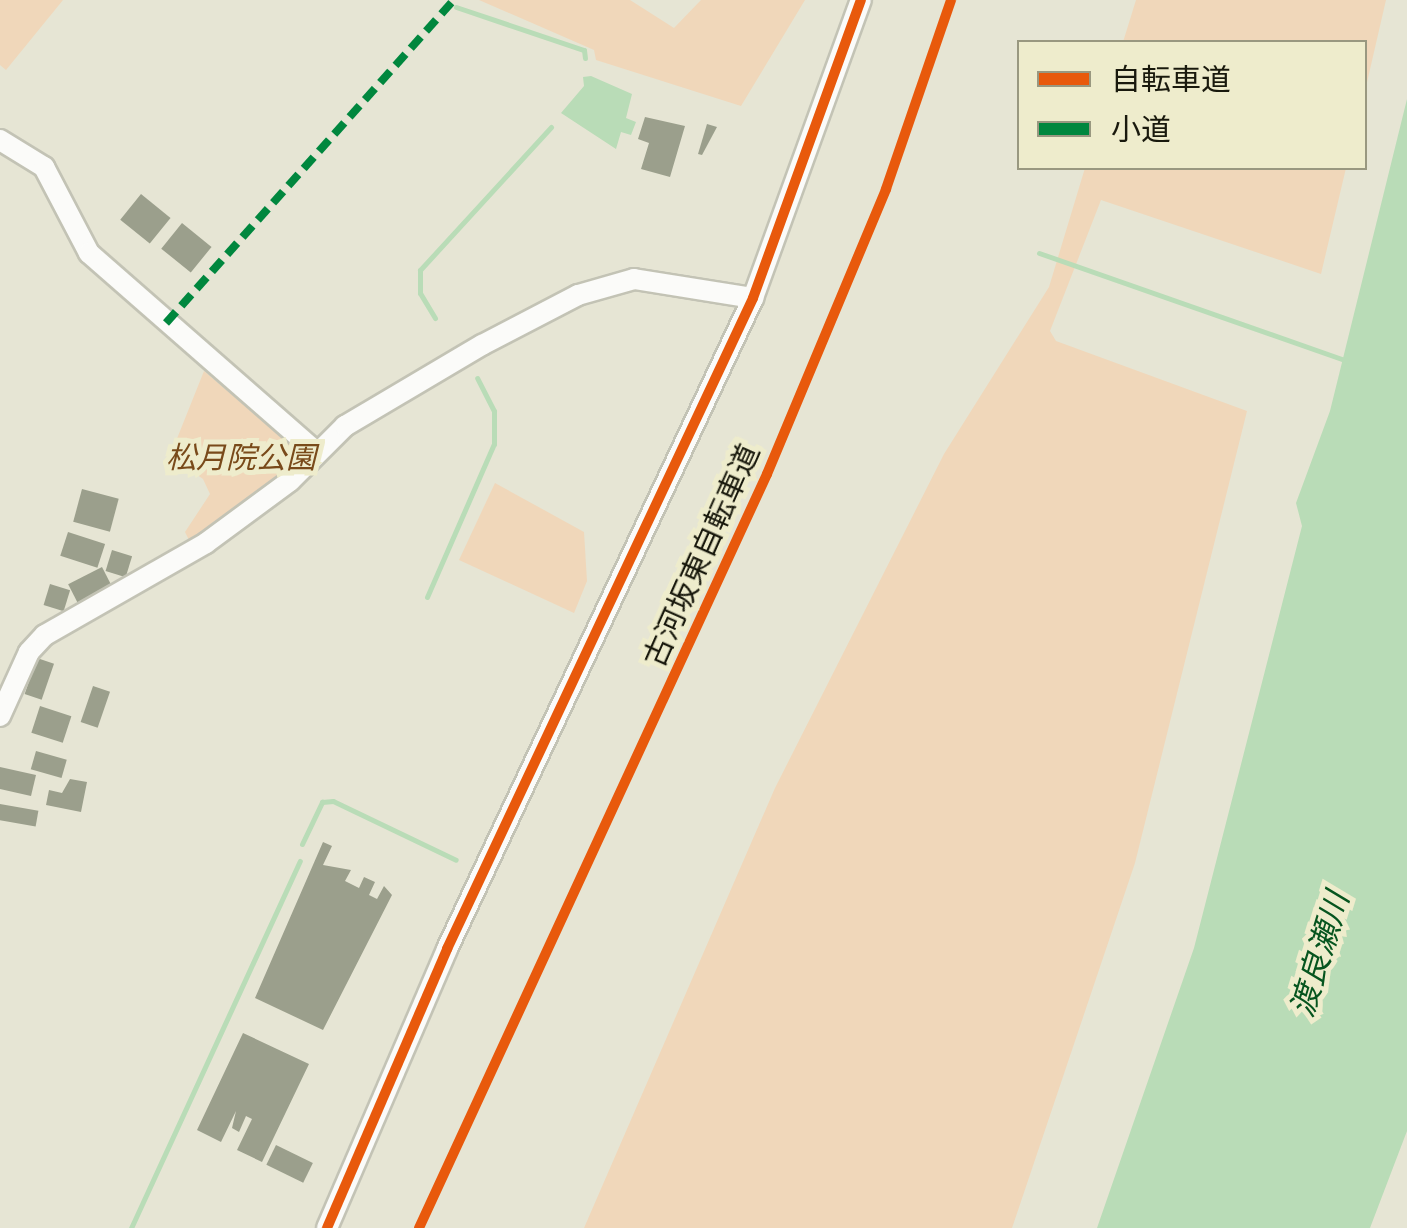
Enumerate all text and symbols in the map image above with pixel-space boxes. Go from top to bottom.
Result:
legend [1017,40,1367,170]
text: 自転車道 [1111,58,1231,104]
text: 小道 [1111,108,1171,154]
street label: 古河坂東自転車道 [638,439,768,673]
park label: 松月院公園 [166,441,316,477]
water label: 渡良瀬川 [1285,888,1359,1022]

